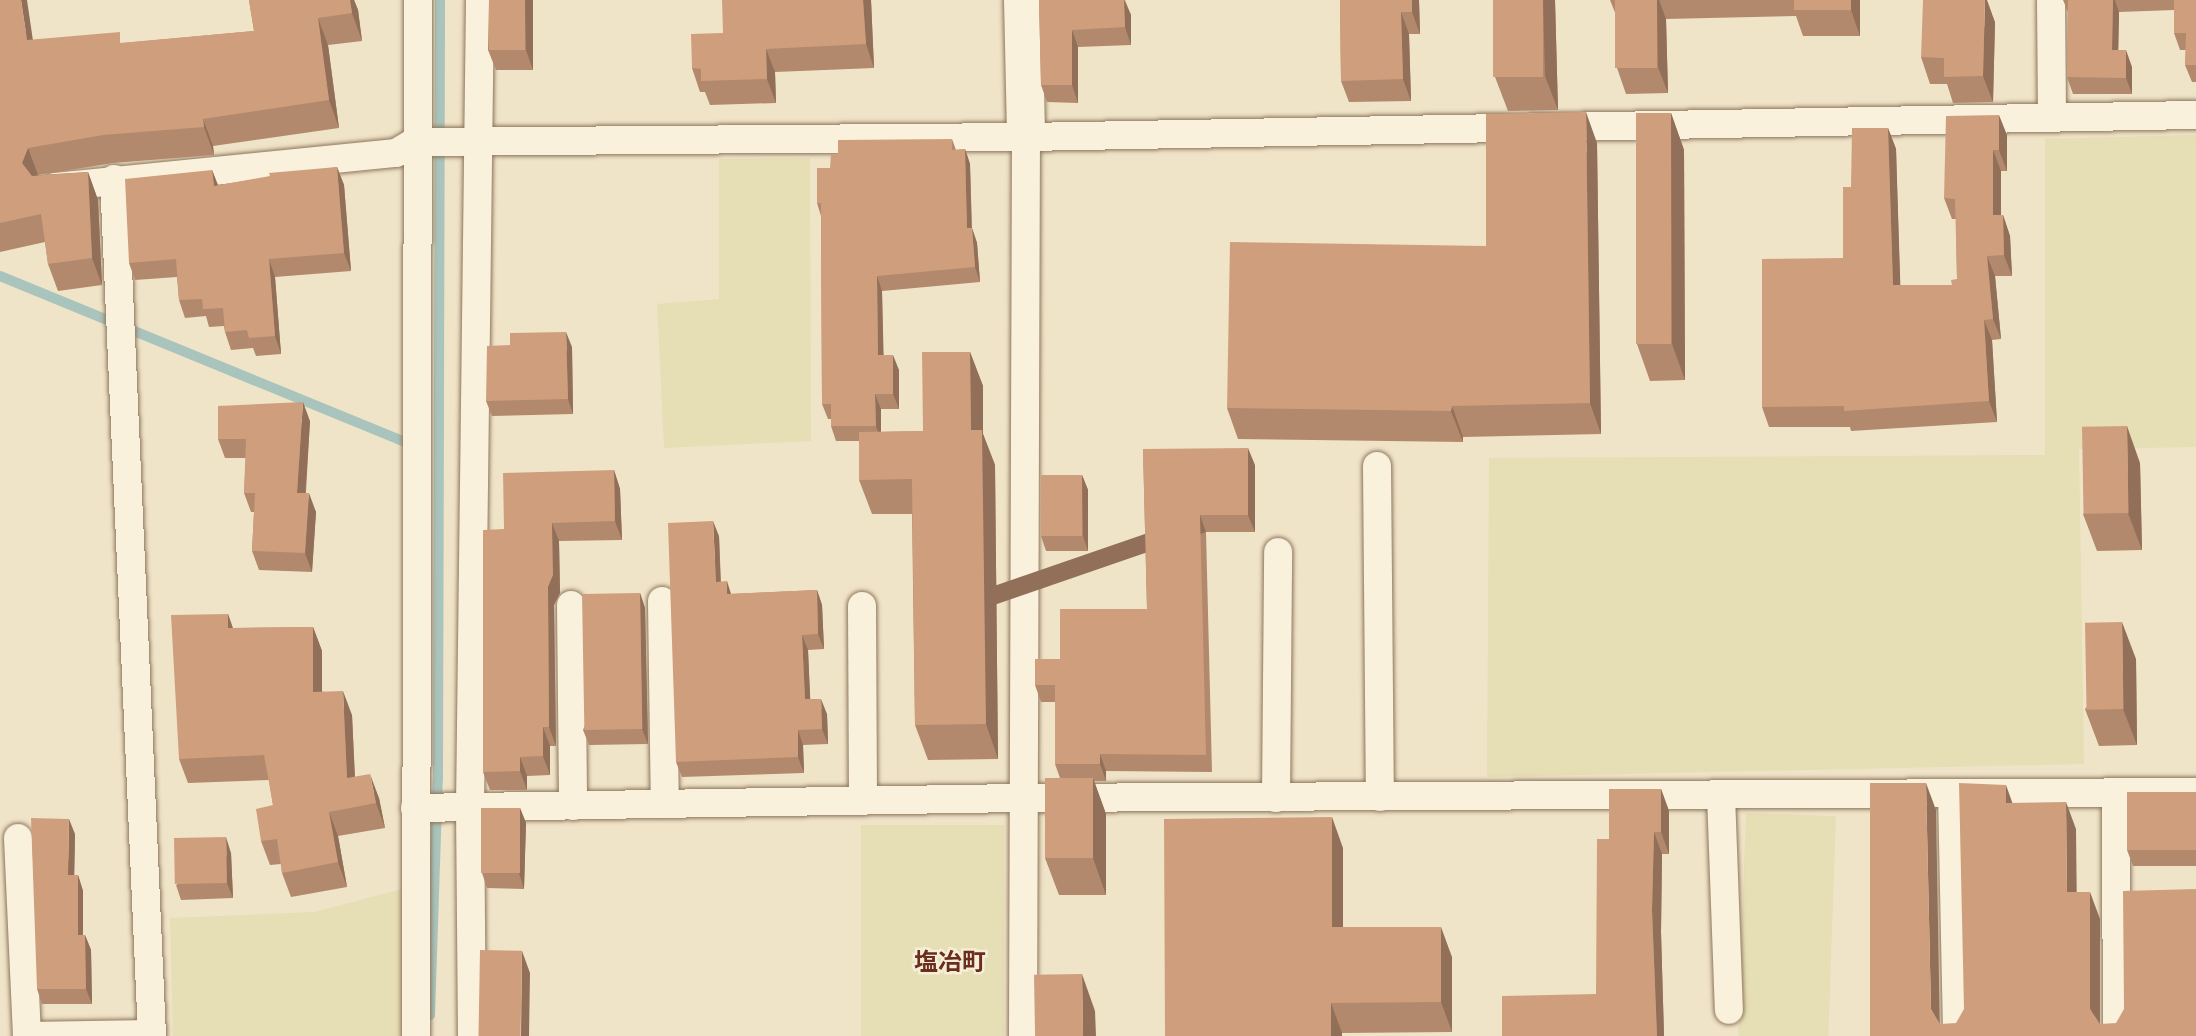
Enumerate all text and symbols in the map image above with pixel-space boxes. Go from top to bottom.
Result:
district label: 塩冶町 [914,948,986,976]

